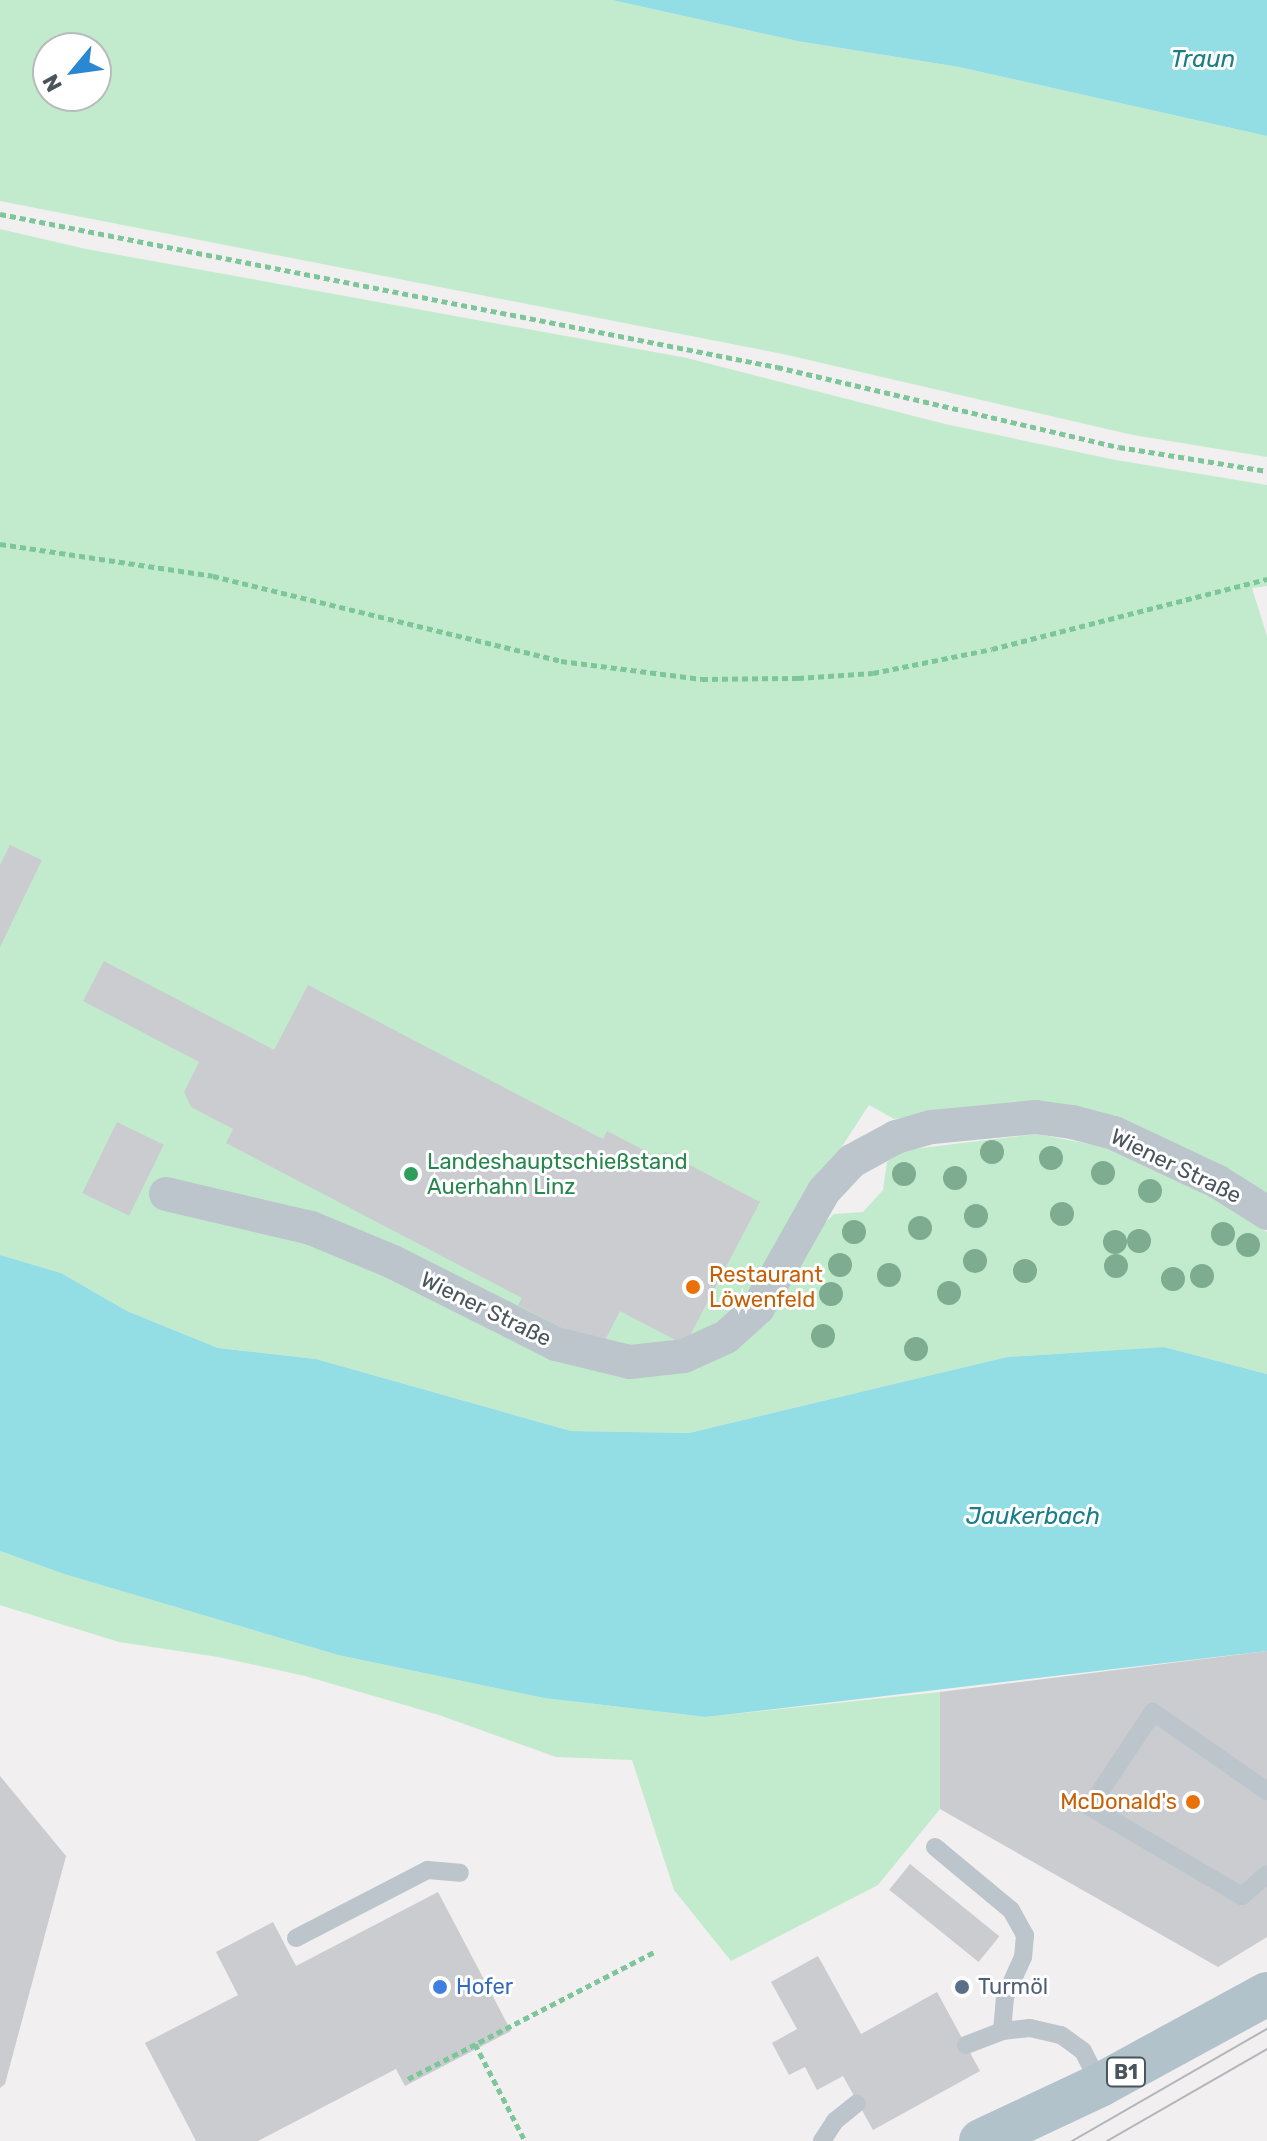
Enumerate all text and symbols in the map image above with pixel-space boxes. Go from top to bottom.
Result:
north arrow [32,32,112,112]
water label: Traun [1171,46,1235,74]
text: N [37,69,68,96]
street label: Wiener Straße [1106,1123,1246,1209]
place label: Landeshauptschießstand Auerhahn Linz [427,1148,688,1200]
marker: Landeshauptschießstand Auerhahn Linz [402,1165,420,1183]
place label: Restaurant Löwenfeld [709,1261,823,1312]
street label: Wiener Straße [416,1266,556,1352]
marker: Restaurant Löwenfeld [684,1278,702,1296]
water label: Jaukerbach [966,1503,1100,1531]
place label: McDonald's [1060,1789,1177,1815]
marker: McDonald's [1184,1793,1202,1811]
place label: Hofer [456,1974,513,2000]
place label: Turmöl [978,1974,1048,2000]
marker: Hofer [431,1978,449,1996]
marker: Turmöl [953,1978,971,1996]
road number: B1 [1104,2056,1148,2088]

